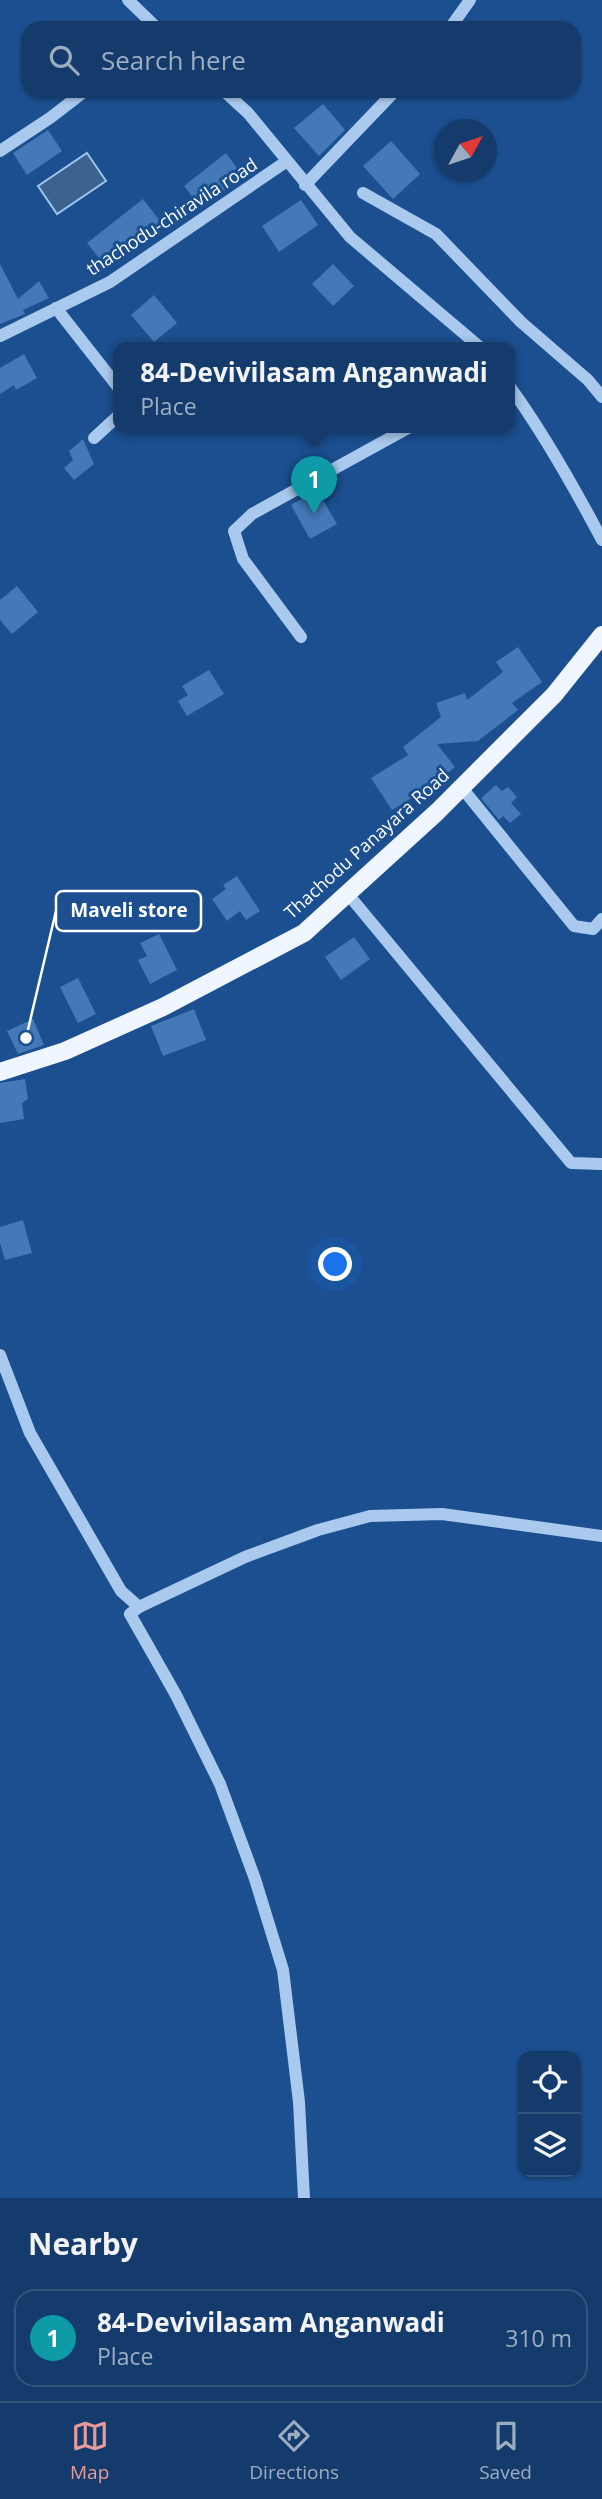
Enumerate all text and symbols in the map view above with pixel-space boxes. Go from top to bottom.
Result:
search box [21,21,581,98]
icon: search [45,41,83,79]
text: Search here [101,42,246,78]
north arrow [434,119,497,182]
street label: thachodu-chiravila road [81,152,262,281]
popup [113,342,515,433]
text: 84-Devivilasam Anganwadi [140,354,488,390]
text: Place [140,390,197,422]
pin: 1 [291,456,337,514]
street label: Thachodu Panayara Road [279,763,454,924]
callout: Maveli store [56,891,201,931]
text: Maveli store [70,897,188,923]
your location [318,1247,352,1281]
map controls [518,2051,581,2177]
button: locate [518,2051,581,2114]
button: layers [518,2114,581,2177]
text: Nearby [28,2223,138,2264]
text: 84-Devivilasam Anganwadi [97,2304,445,2340]
text: 1 [46,2322,60,2354]
text: 310 m [505,2322,572,2354]
text: Place [97,2340,153,2372]
tab: Map [70,2417,109,2485]
tab: Directions [249,2417,339,2485]
tab: Saved [479,2417,532,2485]

